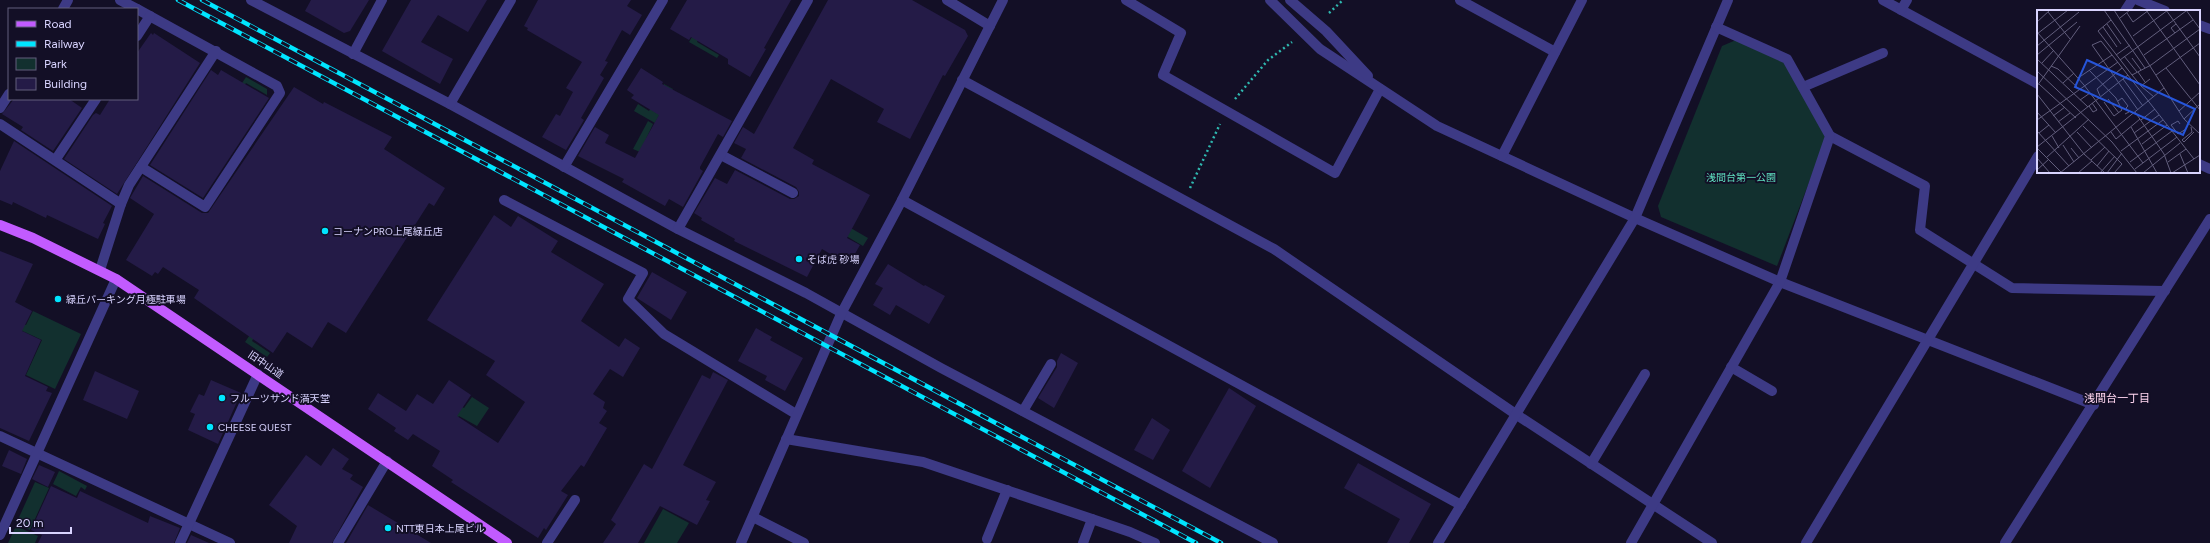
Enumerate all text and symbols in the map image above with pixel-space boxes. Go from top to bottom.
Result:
legend [8,8,138,100]
inset map [2037,10,2200,173]
text: Road [44,17,72,31]
text: Railway [44,37,85,51]
text: Park [44,57,67,71]
text: Building [44,77,87,91]
park label: 浅間台第一公園 [1706,171,1776,184]
place label: コーナンPRO上尾緑丘店 [333,225,443,238]
marker: コーナンPRO上尾緑丘店 [320,226,330,236]
place label: そば虎 砂場 [807,253,859,266]
marker: そば虎 砂場 [794,254,804,264]
place label: 緑丘パーキング月極駐車場 [66,293,186,306]
marker: 緑丘パーキング月極駐車場 [53,294,63,304]
street label: 旧中山道 [246,348,286,381]
place label: フルーツサンド満天堂 [230,392,330,405]
district label: 浅間台一丁目 [2084,392,2150,405]
marker: フルーツサンド満天堂 [217,393,227,403]
place label: CHEESE QUEST [218,421,292,434]
marker: CHEESE QUEST [205,422,215,432]
scale bar [10,509,71,535]
text: 20 m [16,516,44,530]
place label: NTT東日本上尾ビル [396,522,485,535]
marker: NTT東日本上尾ビル [383,523,393,533]

